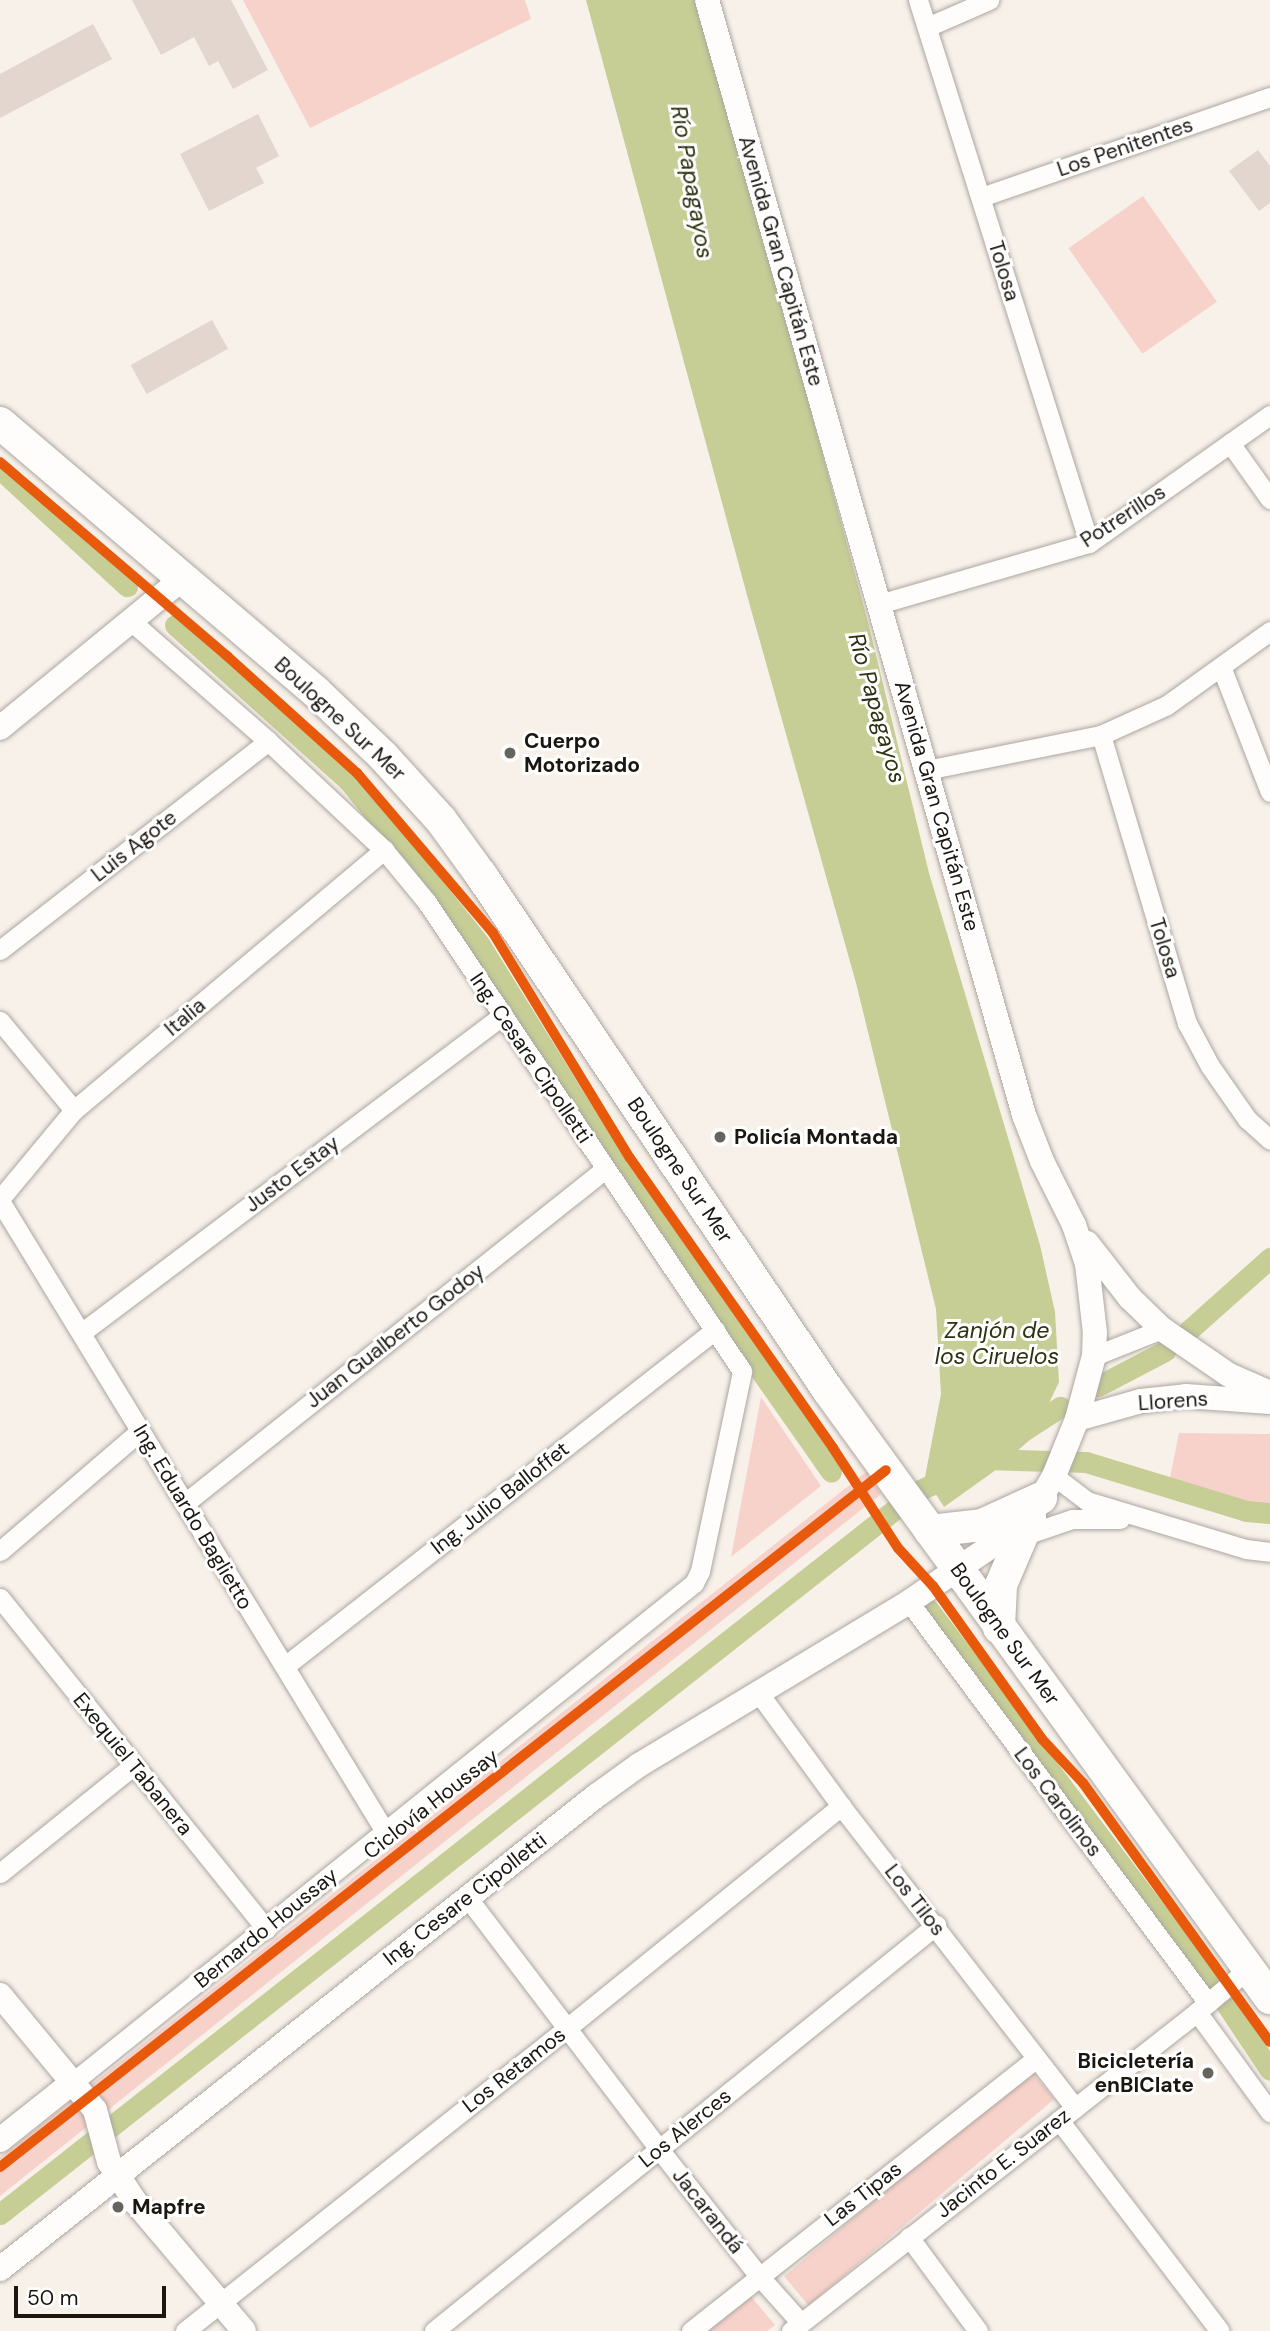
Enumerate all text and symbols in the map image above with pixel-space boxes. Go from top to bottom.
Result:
water label: Río Papagayos [665,103,719,261]
street label: Los Penitentes [1054,112,1196,182]
street label: Avenida Gran Capitán Este [733,133,829,389]
street label: Tolosa [983,238,1025,304]
street label: Potrerillos [1076,479,1170,553]
water label: Río Papagayos [842,630,912,786]
street label: Boulogne Sur Mer [269,652,411,786]
street label: Avenida Gran Capitán Este [889,678,985,934]
place label: Cuerpo Motorizado [524,728,640,778]
marker: Cuerpo Motorizado [502,745,518,761]
street label: Luis Agote [86,805,182,887]
street label: Tolosa [1144,915,1186,981]
street label: Ing. Cesare Cipolletti [465,968,597,1148]
street label: Italia [159,993,211,1041]
street label: Boulogne Sur Mer [622,1092,738,1248]
place label: Policía Montada [734,1124,898,1150]
marker: Policía Montada [712,1129,728,1145]
street label: Justo Estay [240,1130,344,1218]
street label: Juan Gualberto Godoy [301,1259,489,1413]
water label: Zanjón de los Ciruelos [935,1316,1059,1370]
street label: Llorens [1137,1386,1209,1416]
street label: Ing. Eduardo Baglietto [128,1420,258,1614]
street label: Ing. Julio Balloffet [426,1436,574,1560]
street label: Boulogne Sur Mer [945,1558,1065,1710]
street label: Exequiel Tabanera [68,1688,198,1840]
street label: Los Carolinos [1009,1742,1107,1862]
street label: Ciclovía Houssay [359,1744,503,1864]
street label: Ing. Cesare Cipolletti [378,1827,552,1971]
street label: Los Tilos [879,1859,951,1941]
street label: Bernardo Houssay [189,1862,343,1994]
street label: Los Retamos [457,2022,571,2118]
place label: Bicicletería enBICIate [1078,2048,1194,2098]
marker: Bicicletería enBICIate [1200,2065,1216,2081]
street label: Los Alerces [634,2083,736,2173]
street label: Jacinto E. Suarez [931,2103,1075,2223]
street label: Las Tipas [820,2156,906,2232]
street label: Jacarandá [667,2163,749,2259]
place label: Mapfre [132,2194,206,2220]
marker: Mapfre [110,2199,126,2215]
scale bar [18,2272,170,2316]
text: 50 m [27,2284,78,2312]

